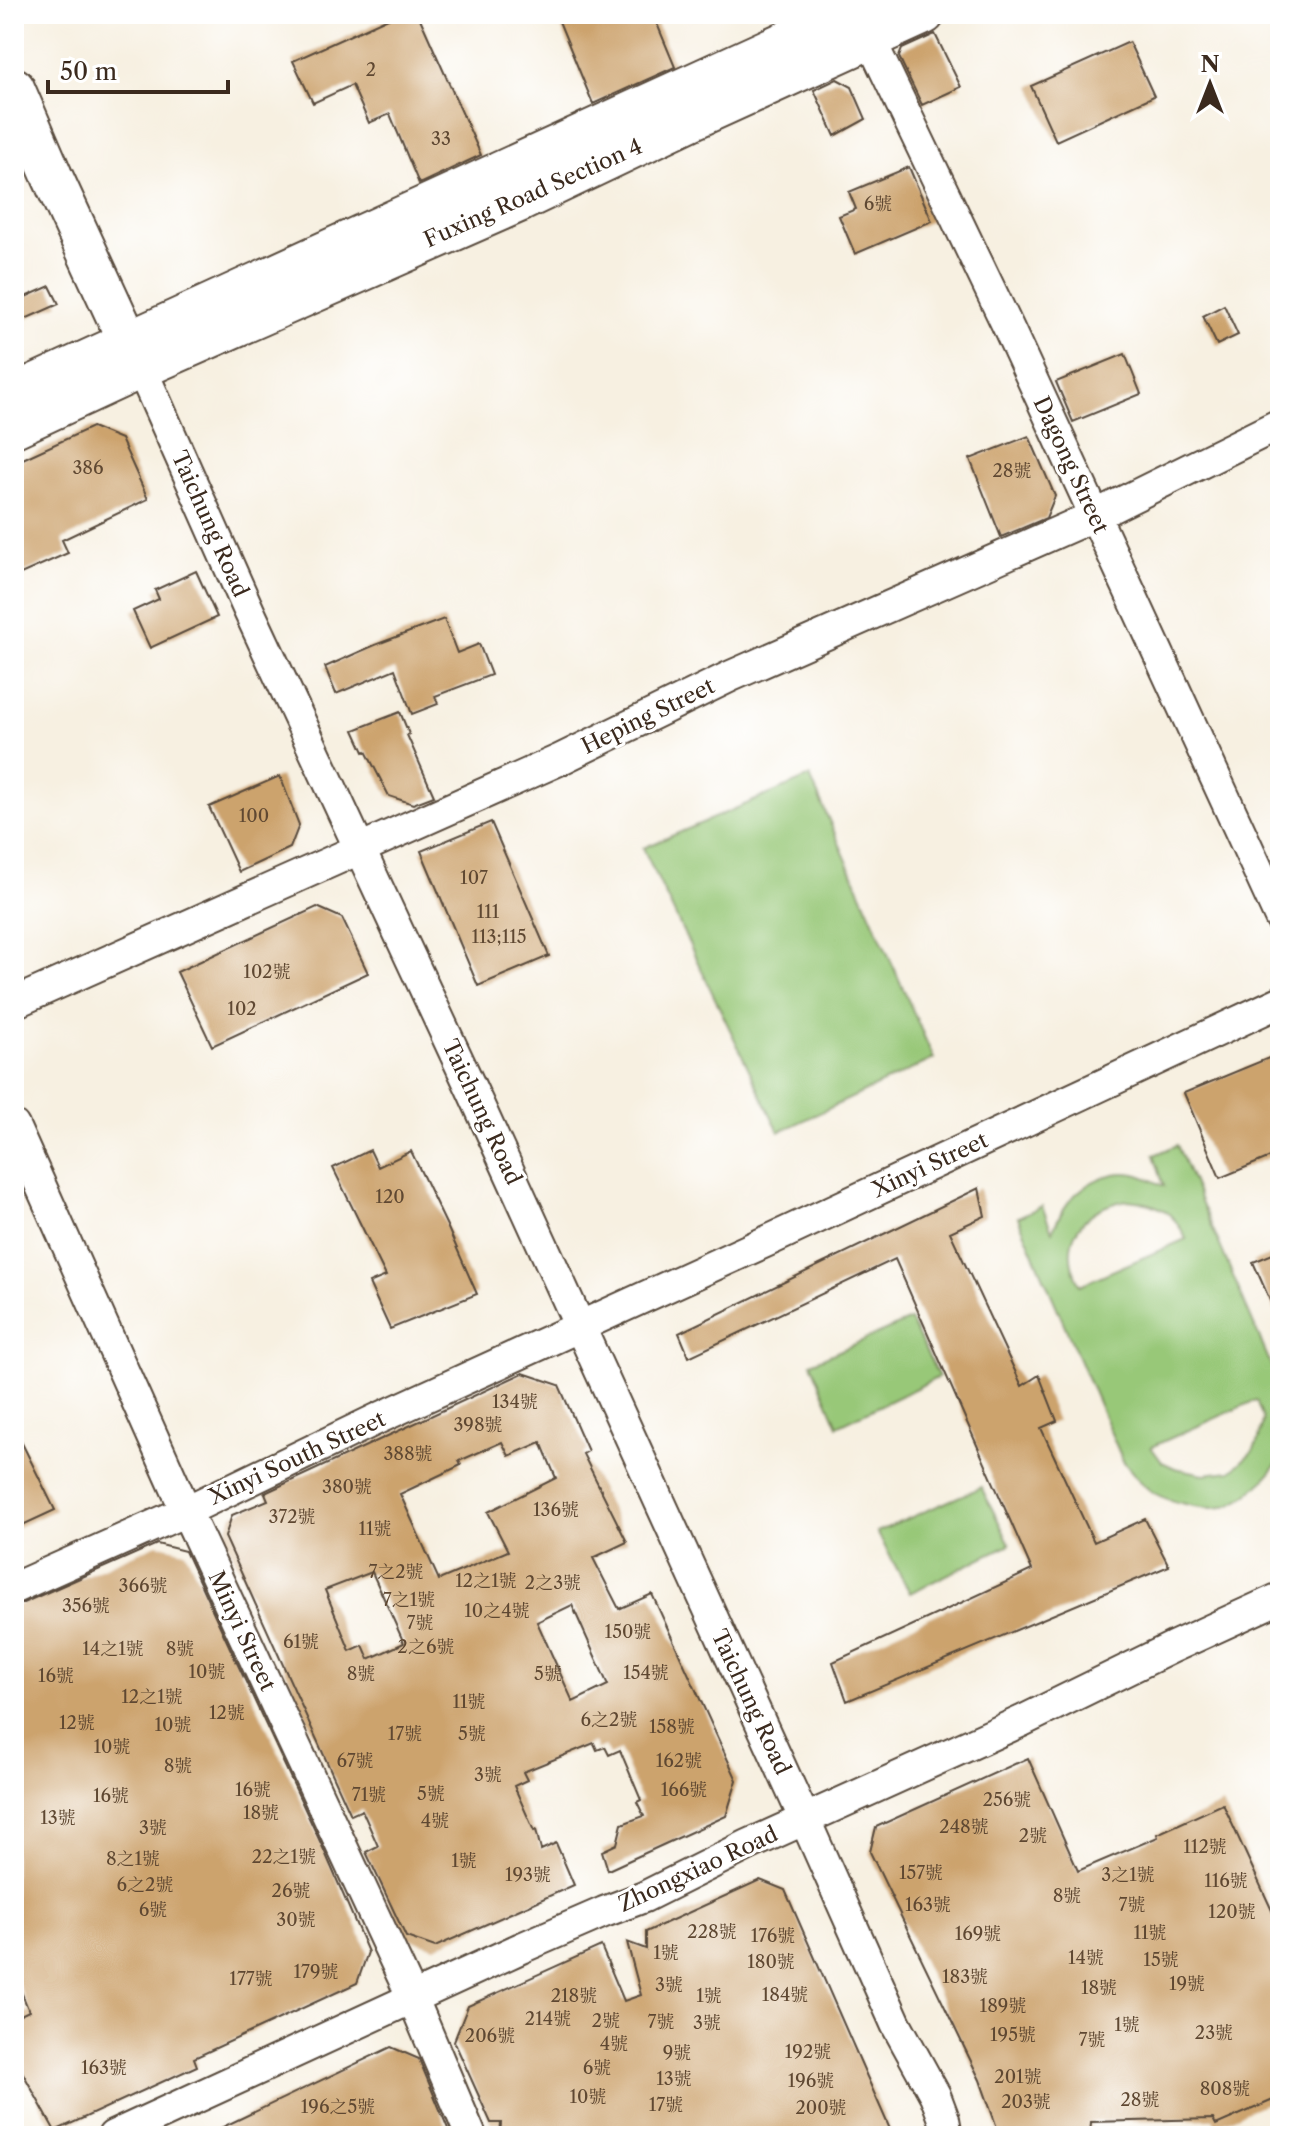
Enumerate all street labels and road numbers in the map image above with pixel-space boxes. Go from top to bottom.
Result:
street label: Fuxing Road Section 4 [420,133,646,253]
street label: Dagong Street [1027,392,1115,538]
street label: Taichung Road [166,447,254,601]
street label: Heping Street [577,672,719,760]
street label: Taichung Road [437,1035,527,1189]
street label: Xinyi Street [867,1126,992,1204]
street label: Xinyi South Street [203,1405,390,1511]
street label: Minyi Street [202,1567,282,1695]
street label: Taichung Road [706,1625,796,1779]
street label: Zhongxiao Road [614,1820,782,1918]

